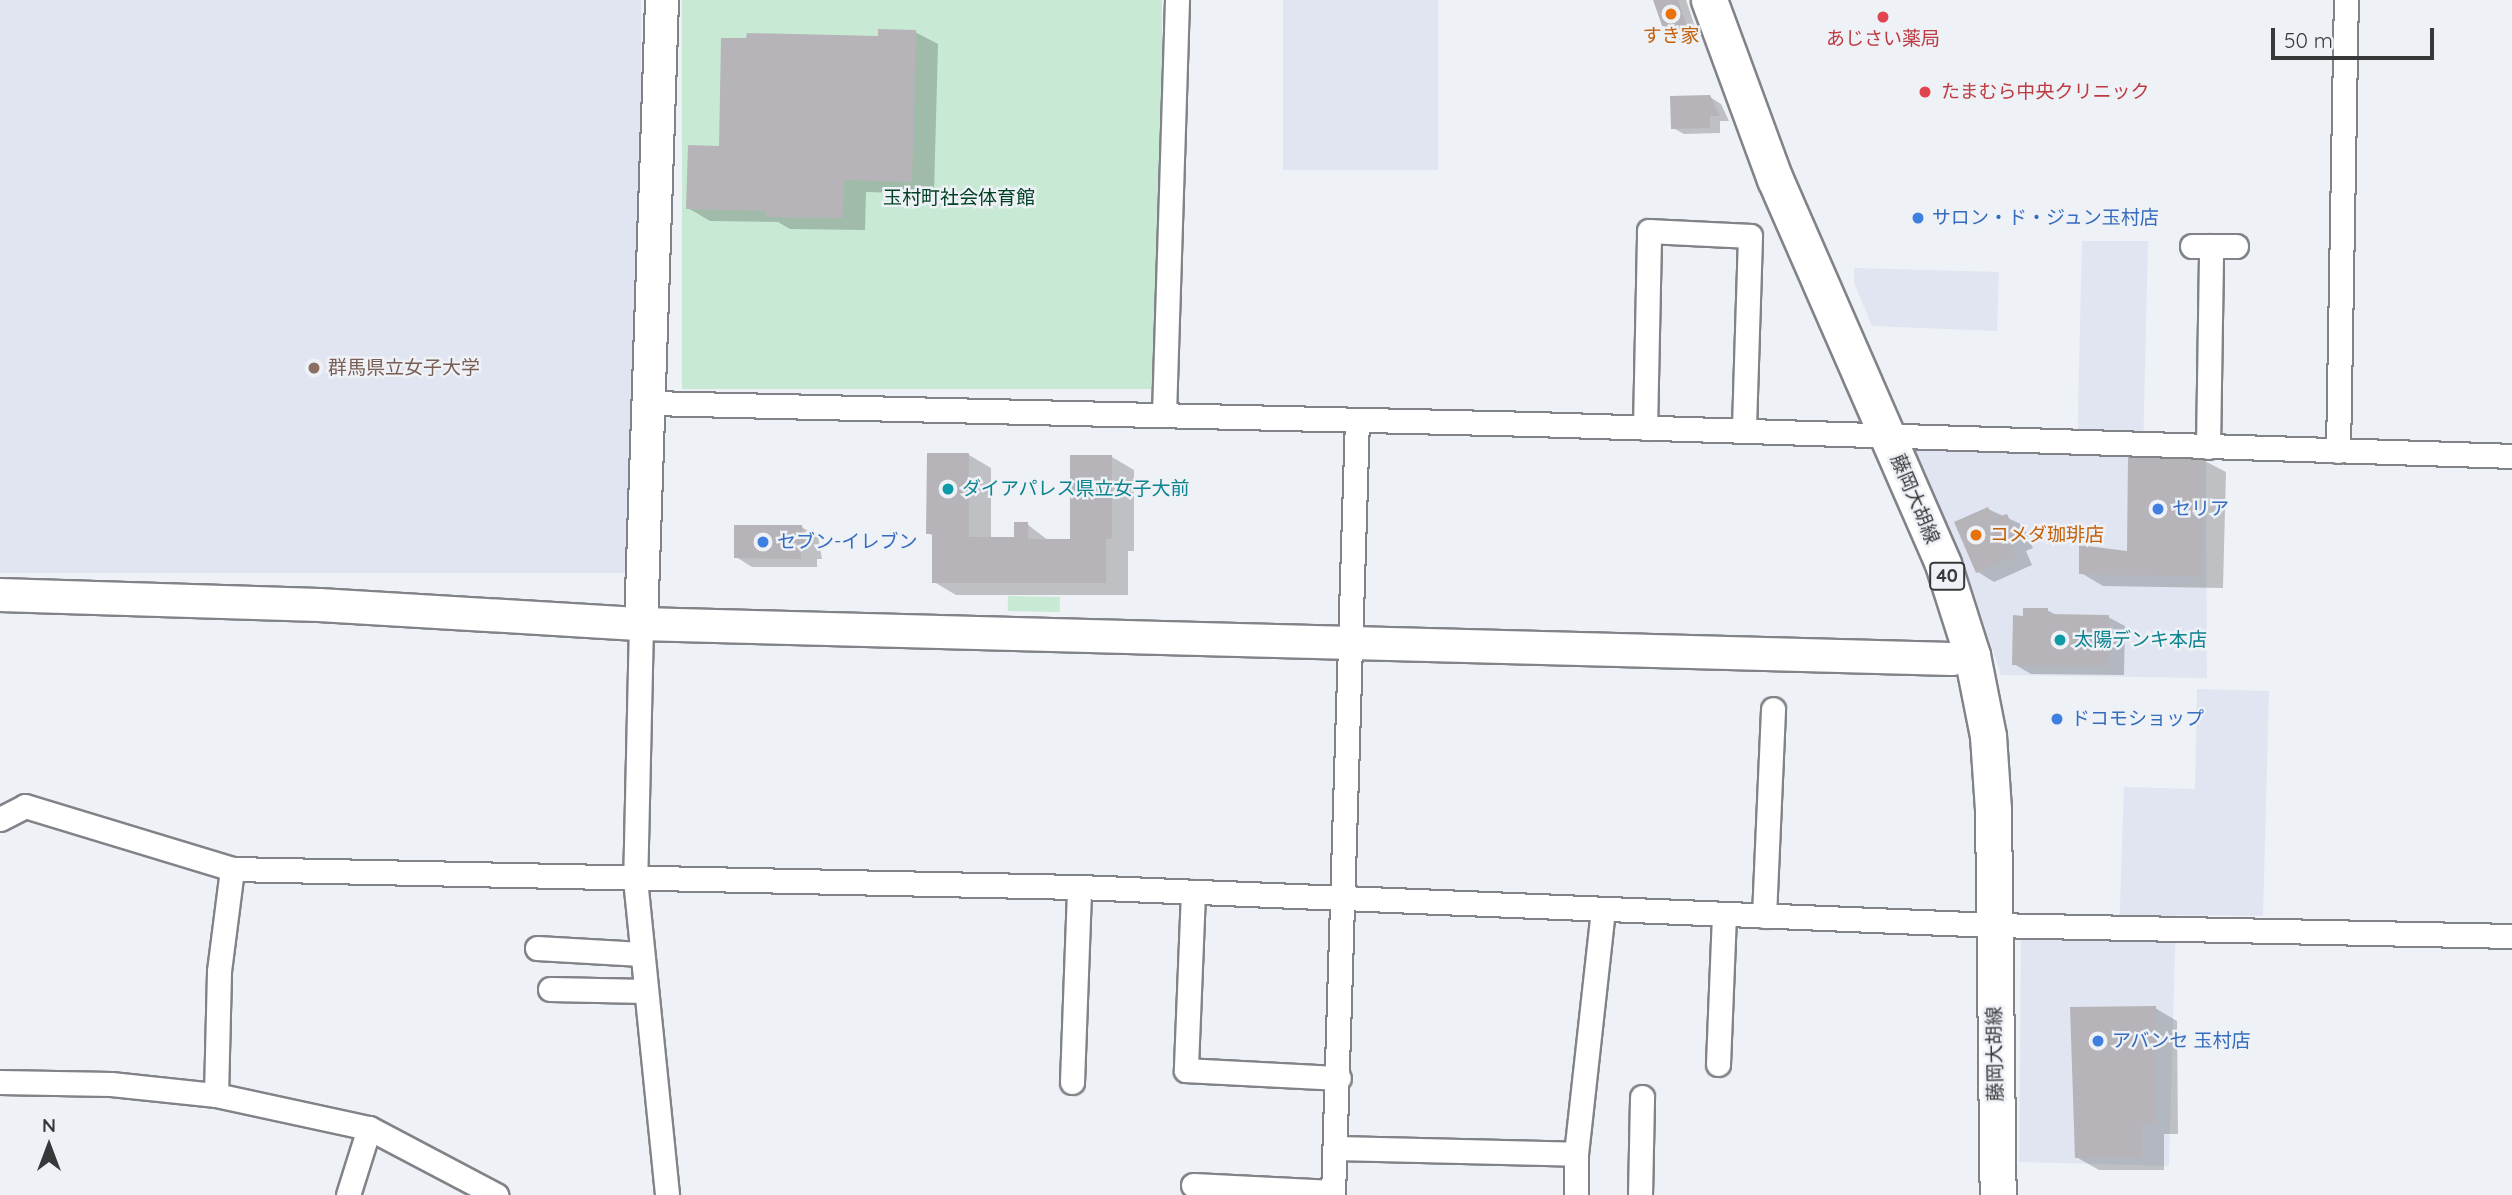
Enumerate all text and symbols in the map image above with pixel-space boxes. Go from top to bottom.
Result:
marker: すき家 [1663,6,1679,22]
marker: あじさい薬局 [1875,9,1891,25]
scale bar [2274,14,2437,58]
place label: すき家 [1643,25,1699,47]
text: 50 m [2284,27,2333,53]
place label: あじさい薬局 [1826,28,1940,50]
place label: たまむら中央クリニック [1941,81,2150,103]
marker: たまむら中央クリニック [1915,82,1935,102]
park label: 玉村町社会体育館 [883,187,1035,209]
place label: サロン・ド・ジュン玉村店 [1932,207,2160,229]
marker: サロン・ド・ジュン玉村店 [1910,210,1926,226]
place label: 群馬県立女子大学 [328,357,480,379]
marker: 群馬県立女子大学 [306,360,322,376]
street label: 藤岡大胡線 [1886,451,1944,547]
place label: ダイアパレス県立女子大前 [962,478,1190,500]
marker: ダイアパレス県立女子大前 [940,481,956,497]
place label: セリア [2172,498,2229,520]
marker: セリア [2150,501,2166,517]
place label: コメダ珈琲店 [1990,524,2104,546]
marker: コメダ珈琲店 [1968,527,1984,543]
place label: セブン-イレブン [777,531,917,553]
marker: セブン-イレブン [755,534,771,550]
road number: 40 [1928,562,1966,590]
place label: 太陽デンキ本店 [2074,629,2207,651]
marker: 太陽デンキ本店 [2052,632,2068,648]
place label: ドコモショップ [2071,708,2204,730]
marker: ドコモショップ [2049,711,2065,727]
street label: 藤岡大胡線 [1983,1006,2007,1102]
place label: アバンセ 玉村店 [2112,1030,2250,1052]
marker: アバンセ 玉村店 [2090,1033,2106,1049]
north arrow [14,1111,84,1181]
text: N [42,1113,56,1137]

